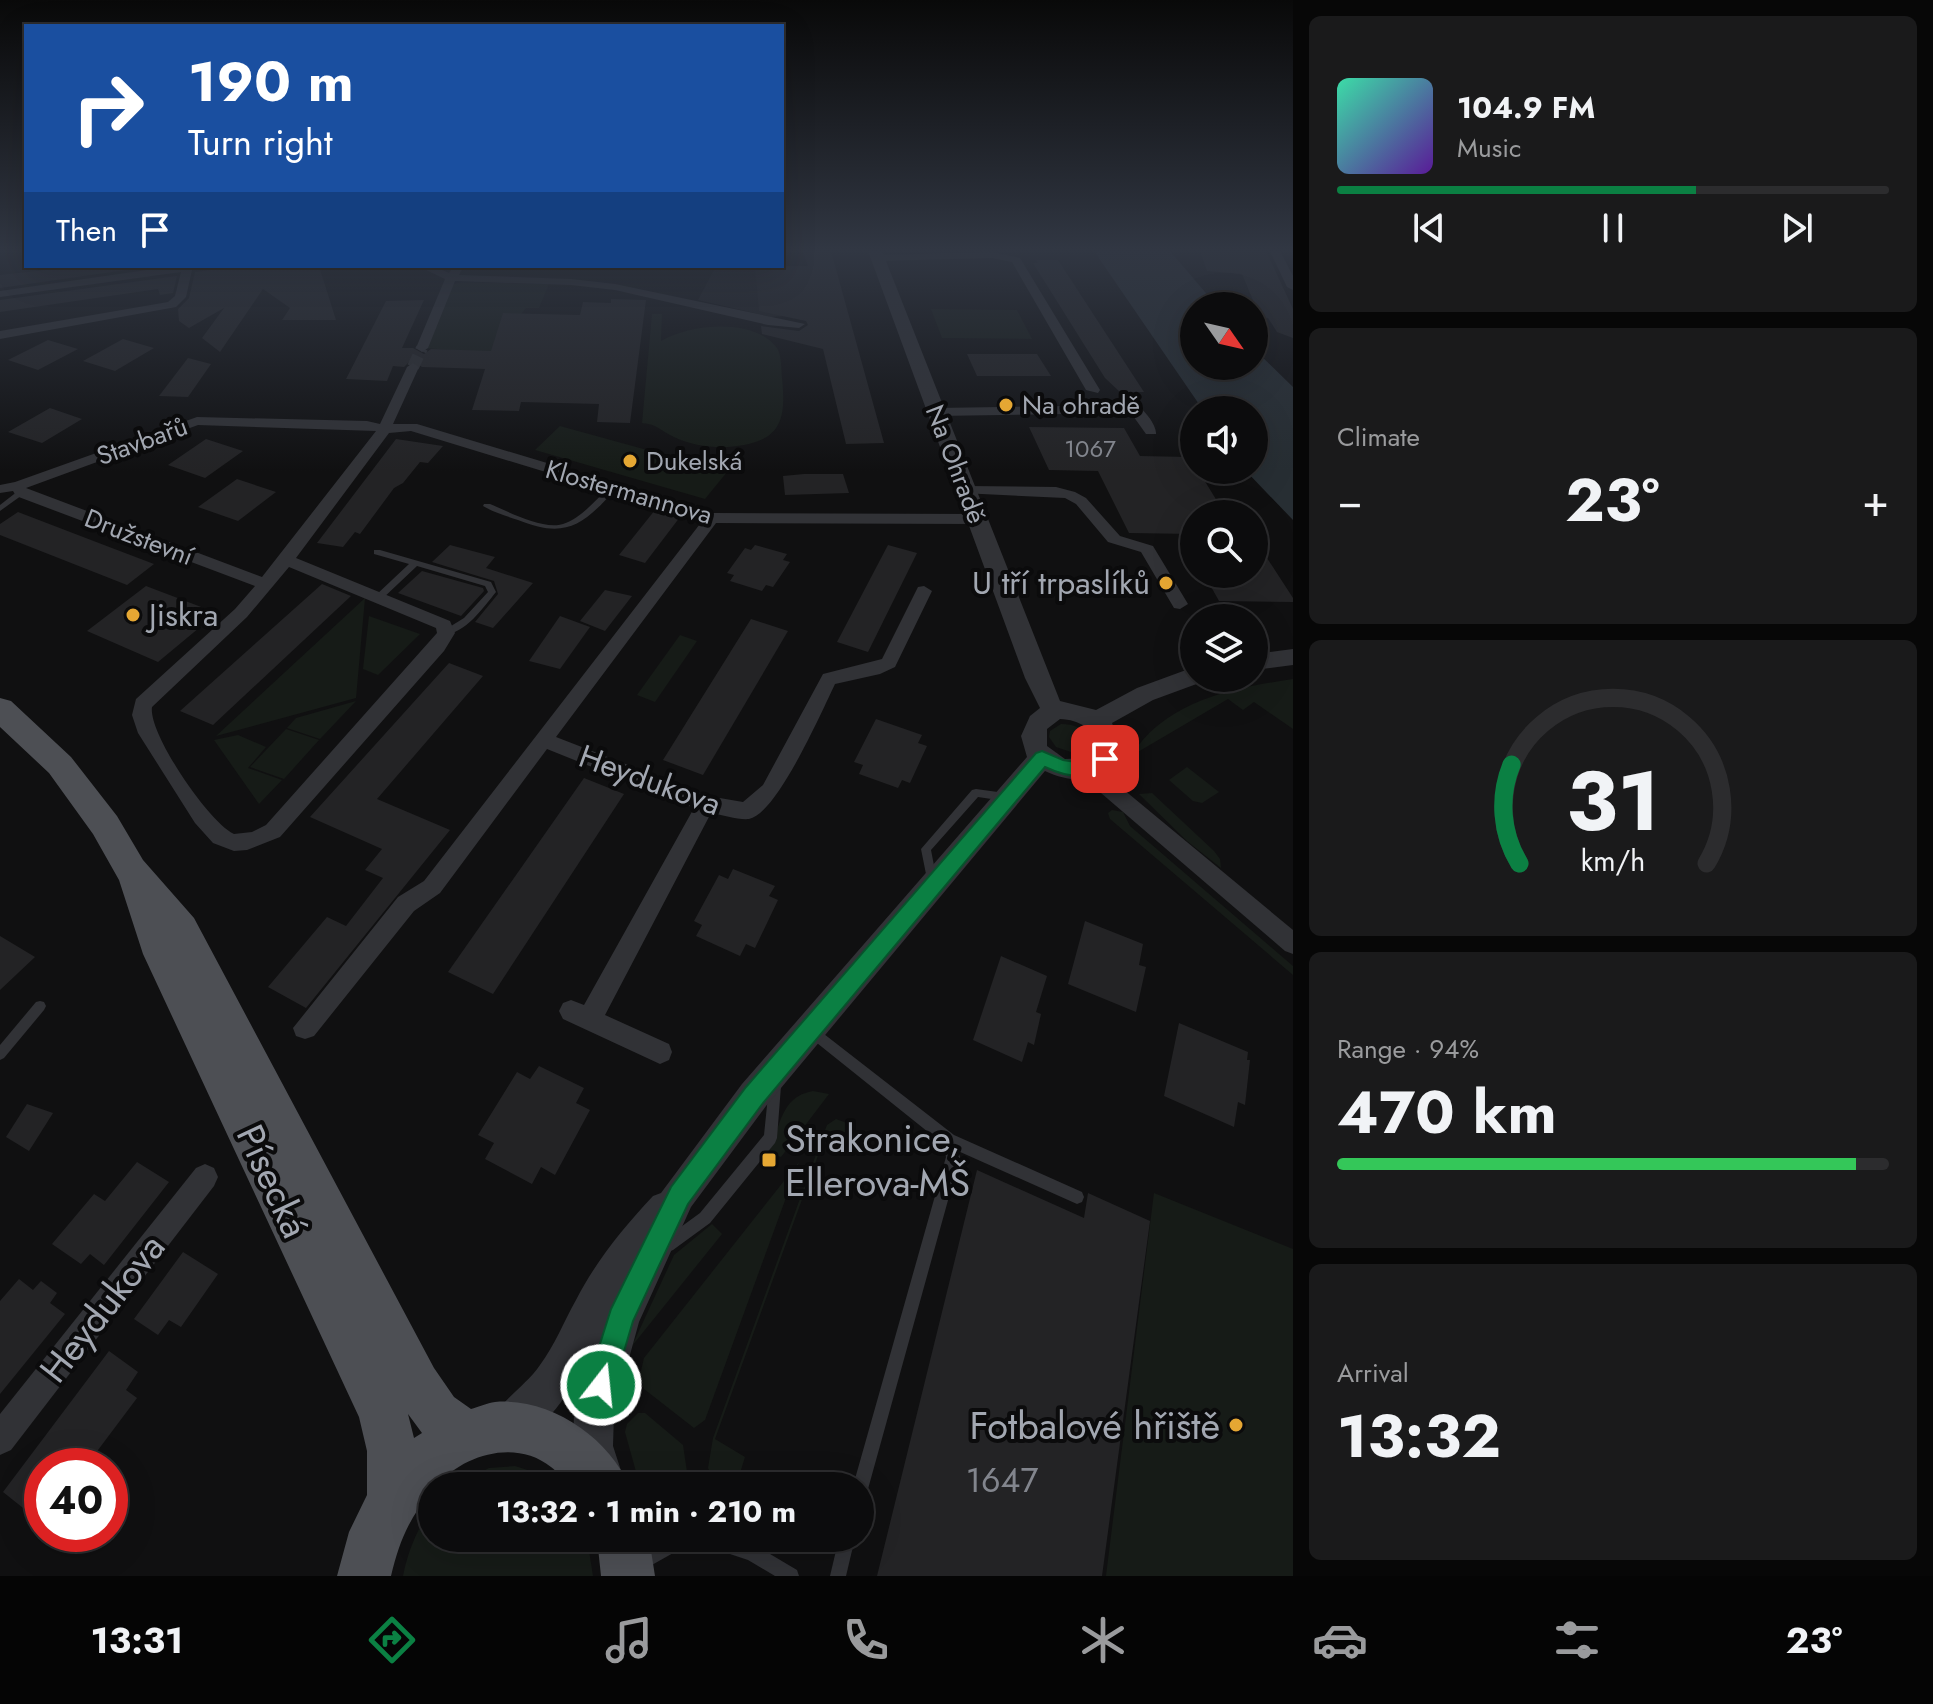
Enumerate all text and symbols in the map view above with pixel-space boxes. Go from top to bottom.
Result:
text: 190 m [188,41,354,122]
icon: right [56,56,160,160]
text: 104.9 FM [1457,86,1595,129]
text: Turn right [188,116,333,168]
text: Music [1457,129,1521,167]
icon: previous [1407,206,1451,250]
icon: pause [1591,206,1635,250]
icon: next [1775,206,1819,250]
icon: arrive [133,208,177,252]
text: Then [56,209,117,252]
north arrow [1180,292,1268,380]
map controls [1180,292,1268,692]
place label: Na ohradě [1022,386,1140,424]
marker: Na ohradě [997,396,1015,414]
button: sound [1180,396,1268,484]
street label: Na Ohradě [916,399,996,529]
street label: Stavbařů [91,407,193,475]
text: Climate [1337,418,1420,456]
house number: 1067 [1064,431,1116,466]
place label: Dukelská [646,442,742,480]
street label: Klostermannova [541,450,717,534]
marker: Dukelská [621,452,639,470]
text: 23° [1565,457,1660,544]
text: − [1337,469,1363,533]
text: + [1862,469,1889,533]
street label: Družstevní [79,499,200,576]
button: search [1180,500,1268,588]
place label: U tří trpaslíků [972,560,1150,606]
marker: U tří trpaslíků [1157,574,1175,592]
place label: Jiskra [145,592,218,638]
button: layers [1180,604,1268,692]
marker: Jiskra [124,606,142,624]
pin [1071,725,1139,793]
street label: Heydukova [573,733,727,827]
icon: arrive [1083,737,1127,781]
text: 31 [1566,741,1660,861]
text: km/h [1581,840,1645,882]
text: Range · 94% [1337,1030,1479,1068]
text: 470 km [1337,1069,1557,1156]
place label: Strakonice, Ellerova-MŠ [785,1111,970,1210]
street label: Písecká [223,1115,323,1247]
marker: Strakonice, Ellerova-MŠ [760,1151,778,1169]
street label: Heydukova [26,1222,178,1394]
position arrow [559,1343,643,1427]
text: Arrival [1337,1354,1409,1392]
text: 13:32 [1337,1393,1501,1480]
place label: Fotbalové hřiště [969,1398,1220,1453]
marker: Fotbalové hřiště [1227,1416,1245,1434]
speed limit sign: 40 [24,1448,128,1552]
house number: 1647 [966,1456,1038,1505]
text: 13:32 · 1 min · 210 m [496,1490,796,1533]
icon: directions [364,1612,420,1668]
icon: music [601,1612,657,1668]
icon: phone [838,1612,894,1668]
icon: climate [1075,1612,1131,1668]
icon: car [1312,1612,1368,1668]
icon: filters [1549,1612,1605,1668]
text: 13:31 [90,1614,183,1666]
text: 23° [1786,1614,1843,1666]

